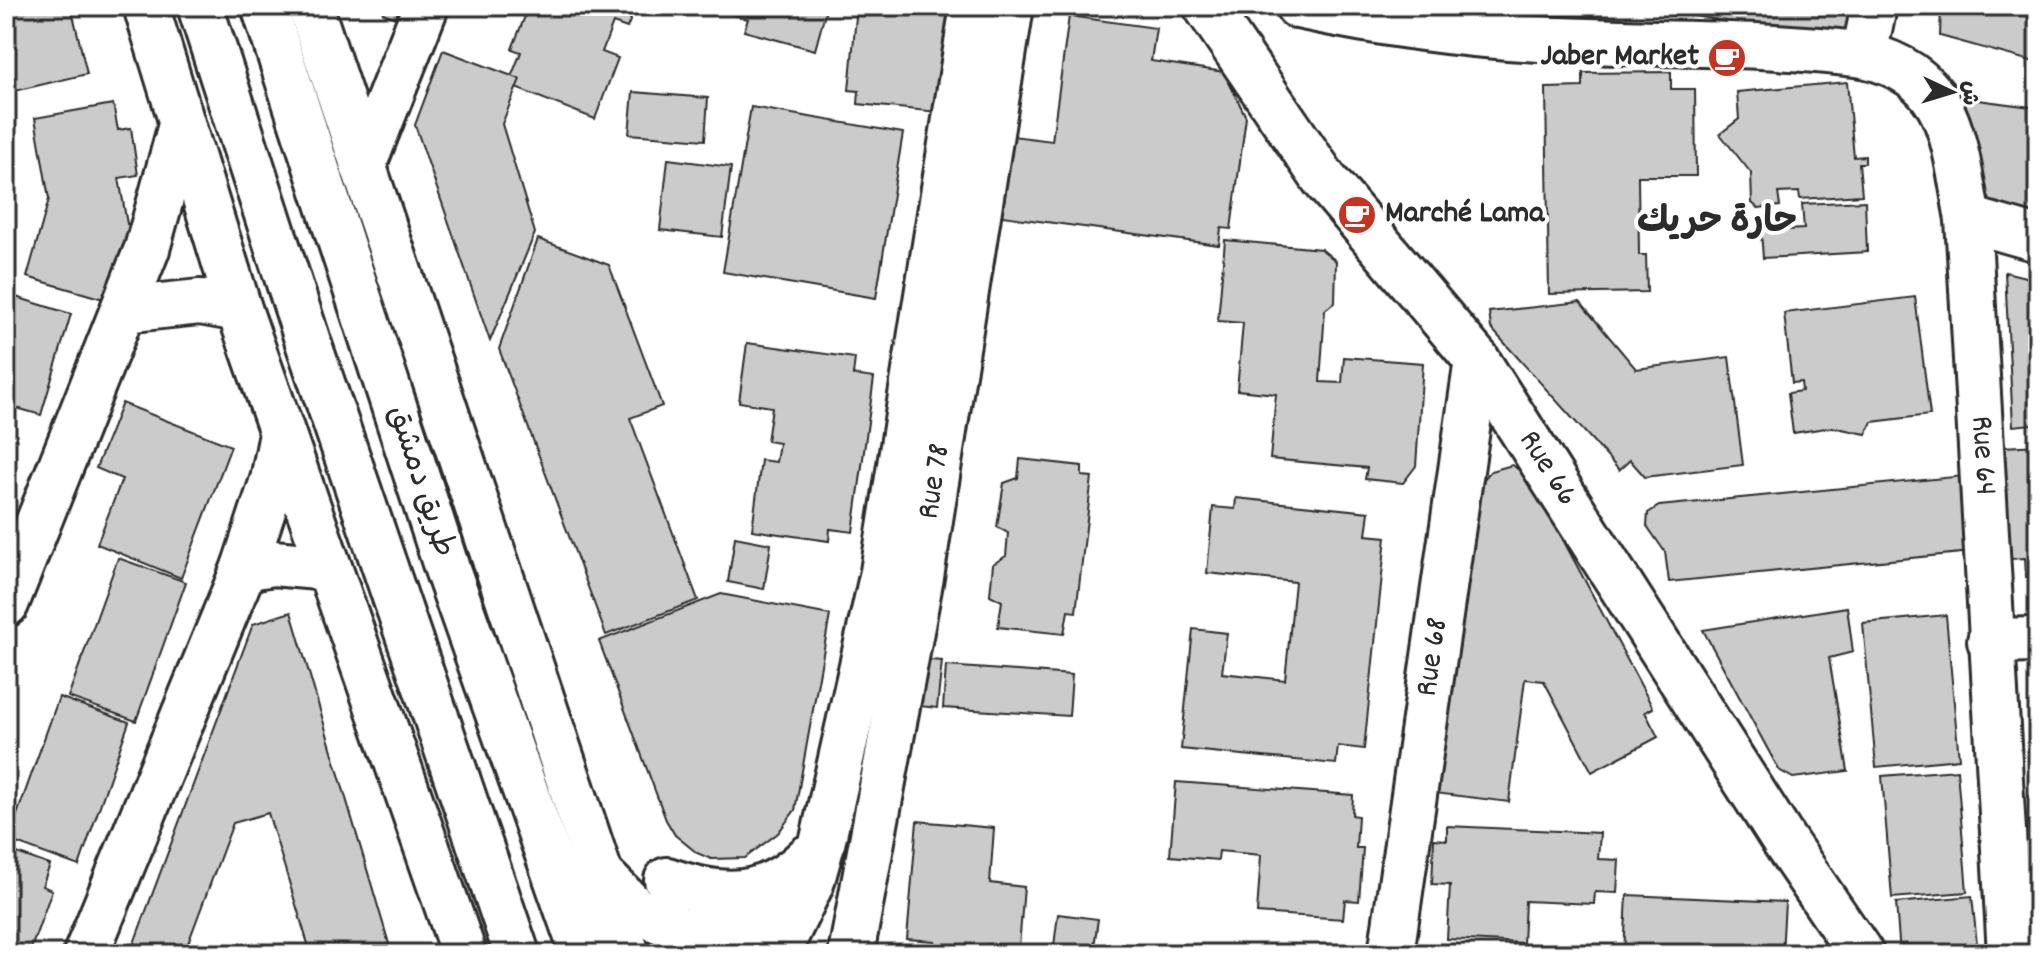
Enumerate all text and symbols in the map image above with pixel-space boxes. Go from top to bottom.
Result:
place label: Jaber Market [1541,35,1699,81]
cafe icon: Jaber Market [1706,37,1748,79]
north arrow [1912,52,1992,132]
text: ش [1952,80,1985,106]
place label: Marché Lama [1385,192,1545,238]
cafe icon: Marché Lama [1336,194,1378,236]
district label: حارة حريك [1637,198,1797,250]
street label: طريق دمشق [373,400,465,564]
street label: Rue 64 [1956,415,2007,497]
street label: Rue 66 [1505,422,1588,516]
street label: Rue 78 [907,441,965,523]
street label: Rue 68 [1406,615,1462,700]

